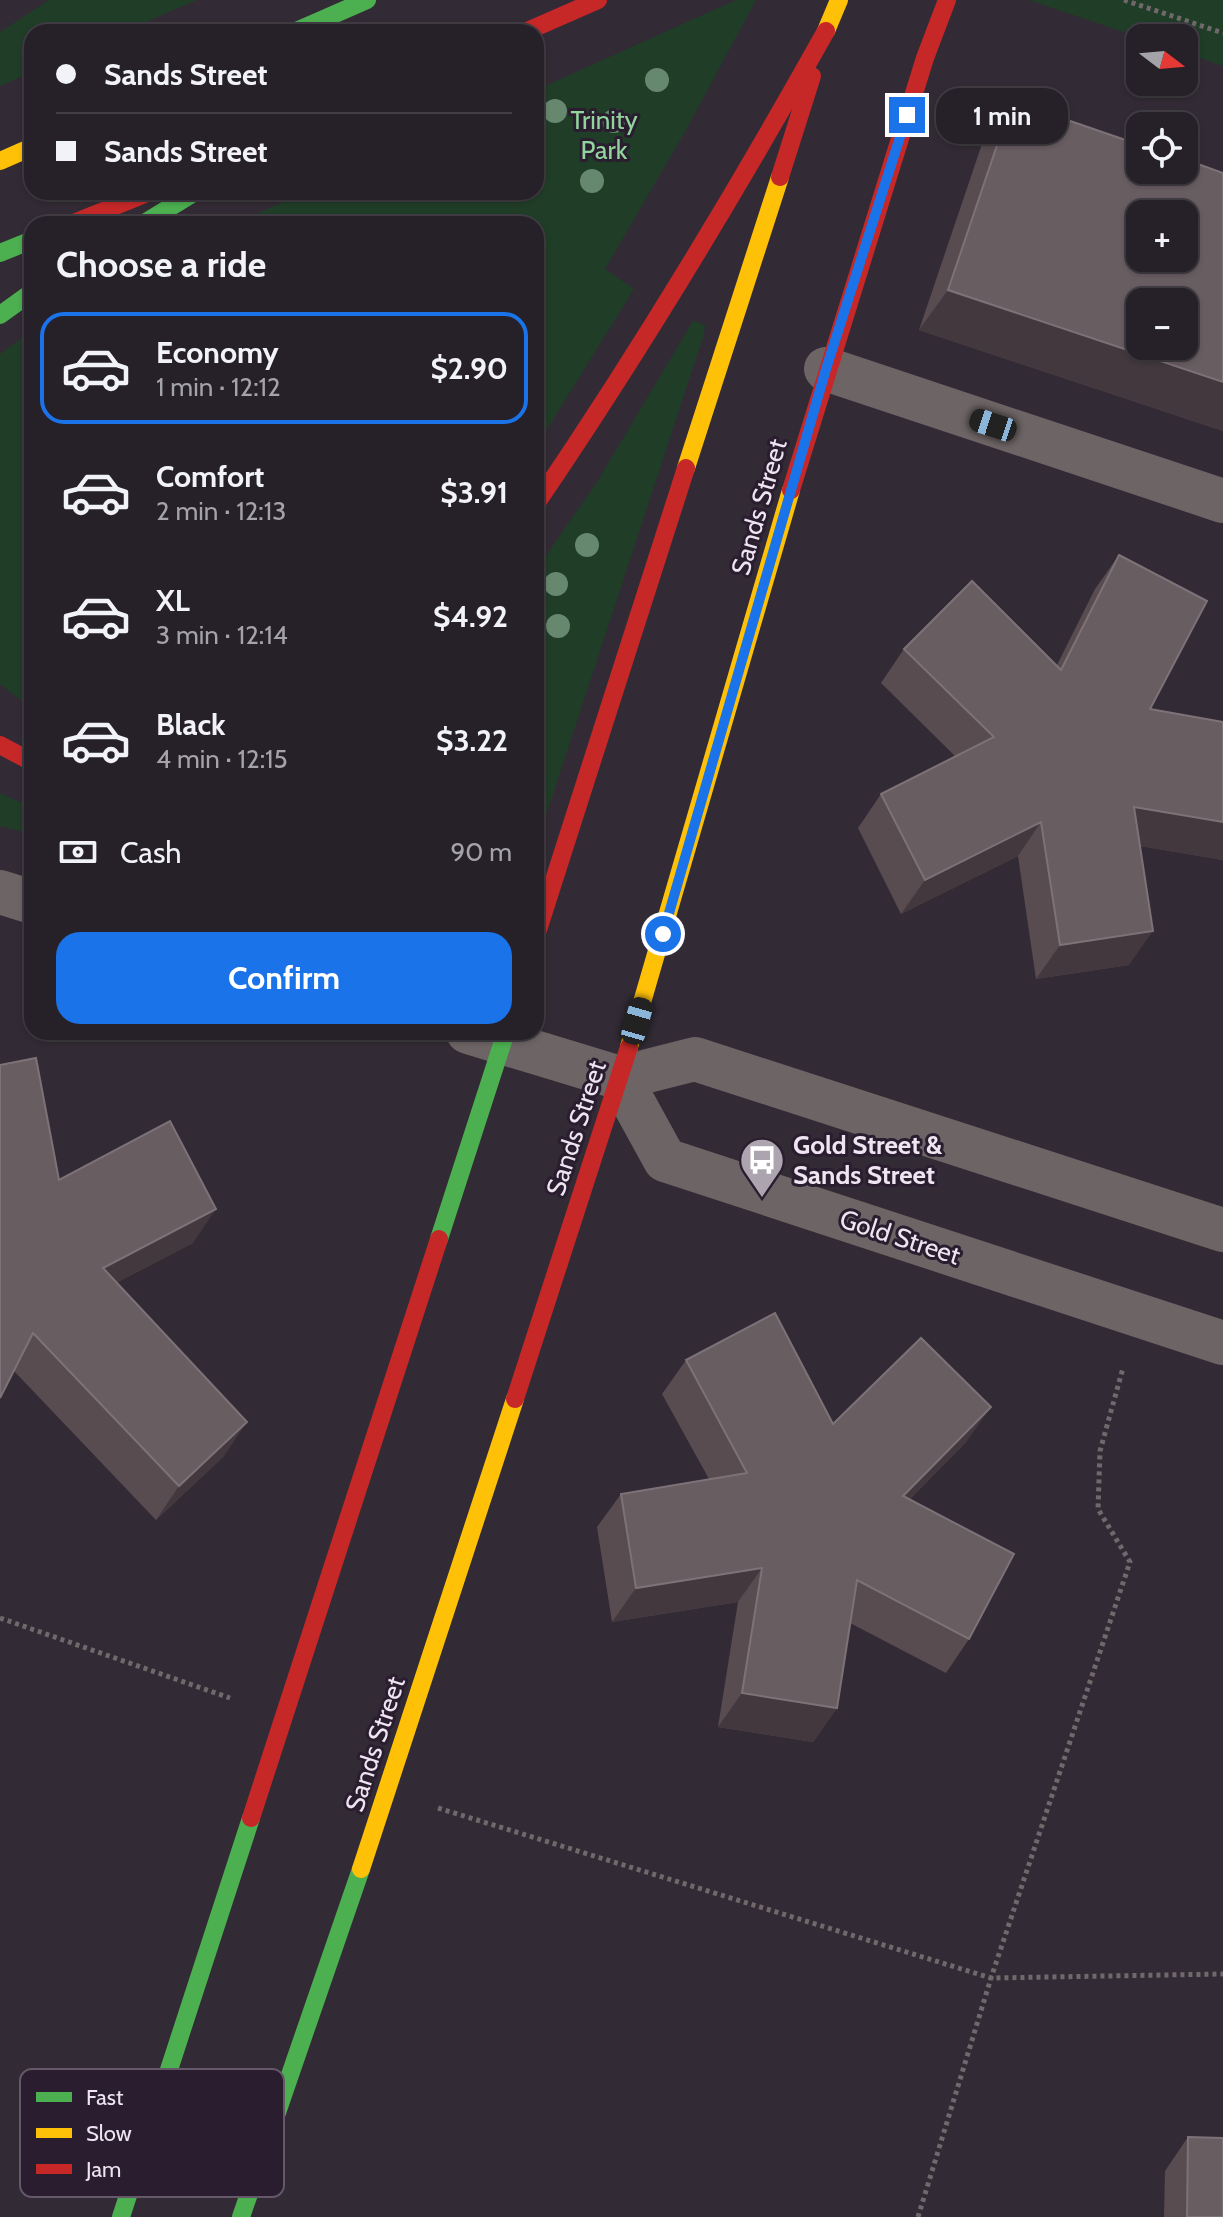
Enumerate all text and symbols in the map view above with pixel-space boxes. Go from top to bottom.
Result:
north arrow [1126,24,1198,96]
map controls [1126,24,1198,360]
text: Sands Street [104,56,268,93]
callout: 1 min [935,87,1067,143]
route end [889,97,925,133]
text: 1 min [973,100,1031,132]
park label: Trinity Park [570,104,638,166]
button: locate [1126,112,1198,184]
text: Sands Street [104,133,268,170]
button: + [1126,200,1198,272]
text: Choose a ride [56,242,266,286]
button: − [1126,288,1198,360]
icon: car [60,332,132,404]
text: Economy [156,334,279,371]
text: $2.90 [430,350,508,387]
text: 1 min · 12:12 [156,371,281,403]
car [966,406,1020,444]
street label: Sands Street [724,435,794,579]
icon: car [60,456,132,528]
text: Comfort [156,458,264,495]
text: $3.91 [440,474,508,511]
text: 2 min · 12:13 [156,495,286,527]
icon: car [60,580,132,652]
text: XL [156,582,190,619]
text: $4.92 [433,598,508,635]
text: 3 min · 12:14 [156,619,288,651]
icon: car [60,704,132,776]
text: Black [156,706,226,743]
text: $3.22 [436,722,508,759]
text: 4 min · 12:15 [156,743,288,775]
icon: cash [56,830,100,874]
text: Cash [120,834,182,871]
text: 90 m [450,836,512,868]
route start [645,916,681,952]
button: Confirm [56,932,512,1024]
car [619,995,655,1047]
street label: Sands Street [539,1056,613,1200]
place label: Gold Street & Sands Street [793,1129,943,1191]
bus stop icon: Gold Street & Sands Street [738,1136,786,1199]
street label: Gold Street [836,1203,964,1272]
street label: Sands Street [338,1672,412,1816]
legend [20,2069,284,2197]
text: Fast [86,2084,124,2111]
text: Slow [86,2120,132,2147]
text: Jam [85,2156,121,2183]

